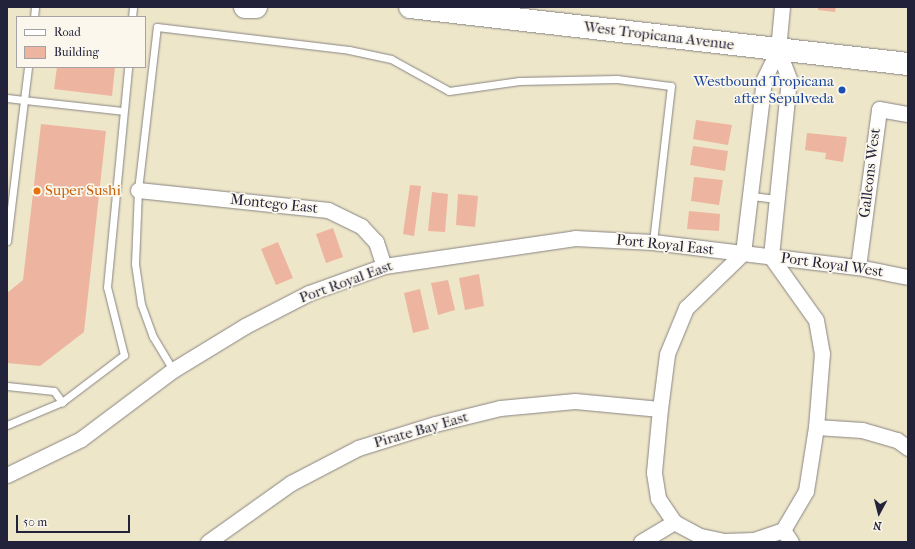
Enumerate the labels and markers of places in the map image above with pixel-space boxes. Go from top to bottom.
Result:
place label: Westbound Tropicana after Sepulveda [694,72,834,107]
marker: Westbound Tropicana after Sepulveda [837,85,847,95]
place label: Super Sushi [45,182,121,200]
marker: Super Sushi [32,186,42,196]

